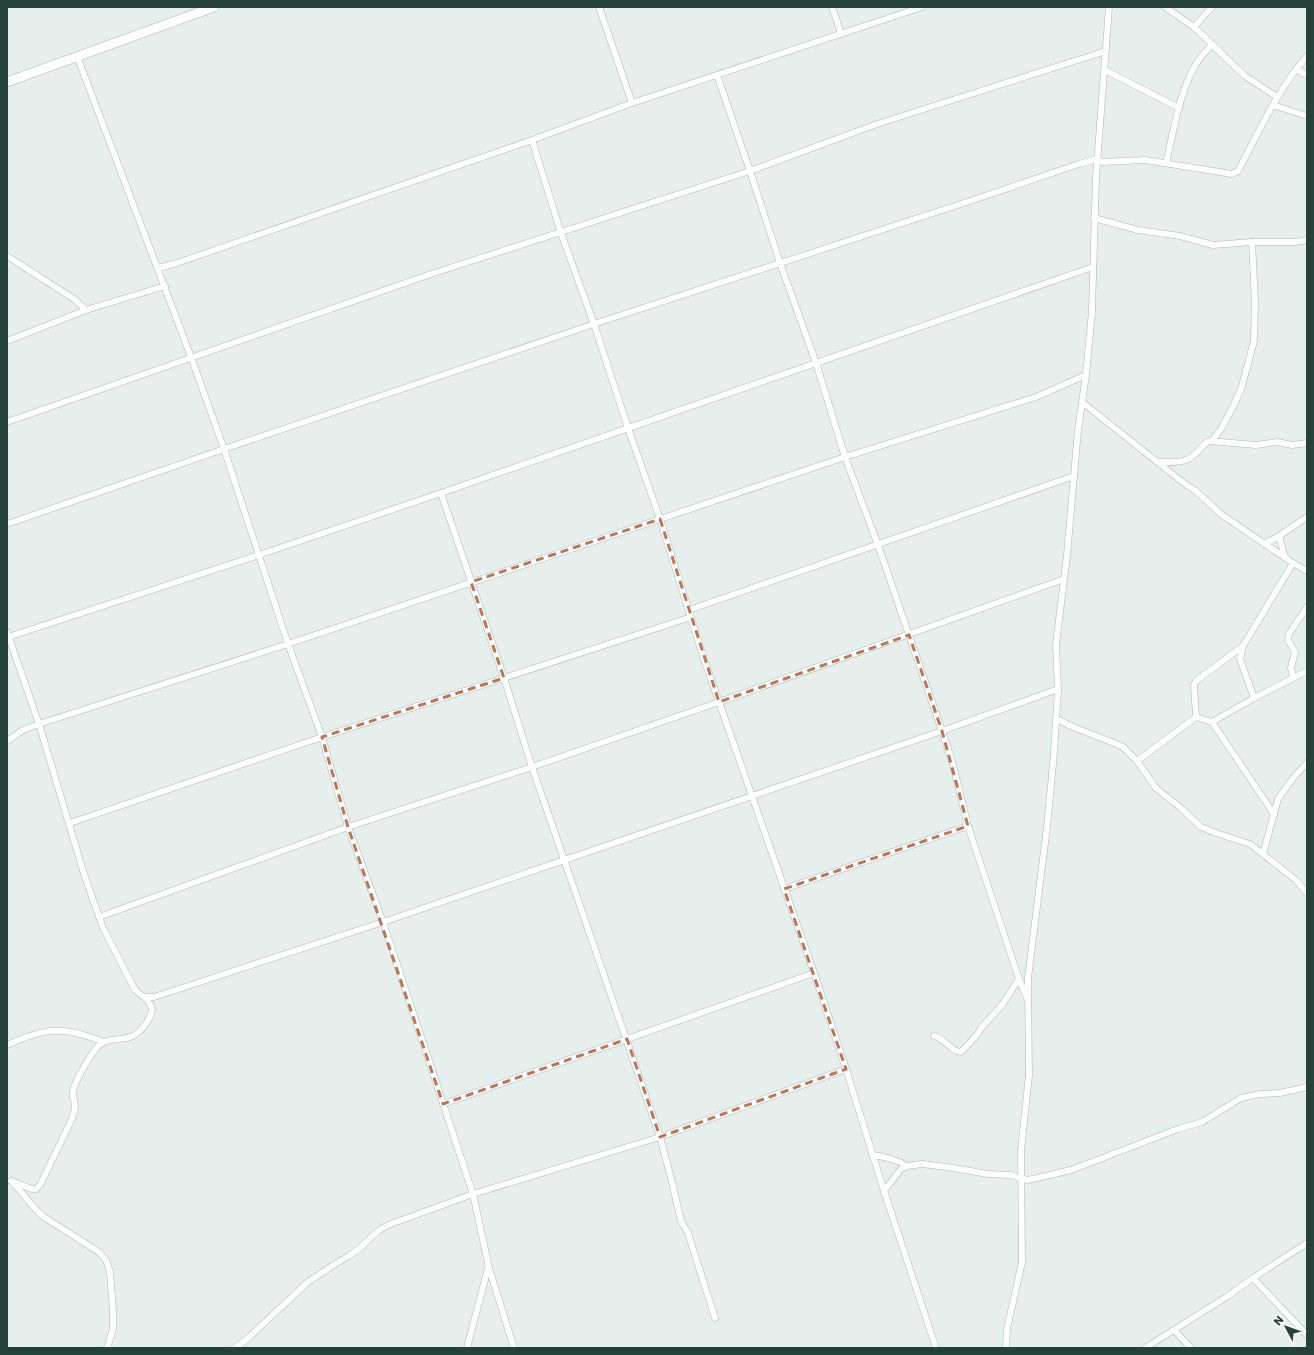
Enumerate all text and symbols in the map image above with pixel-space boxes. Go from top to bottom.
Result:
north arrow [1266,1307,1306,1347]
text: N [1270,1312,1287,1329]

